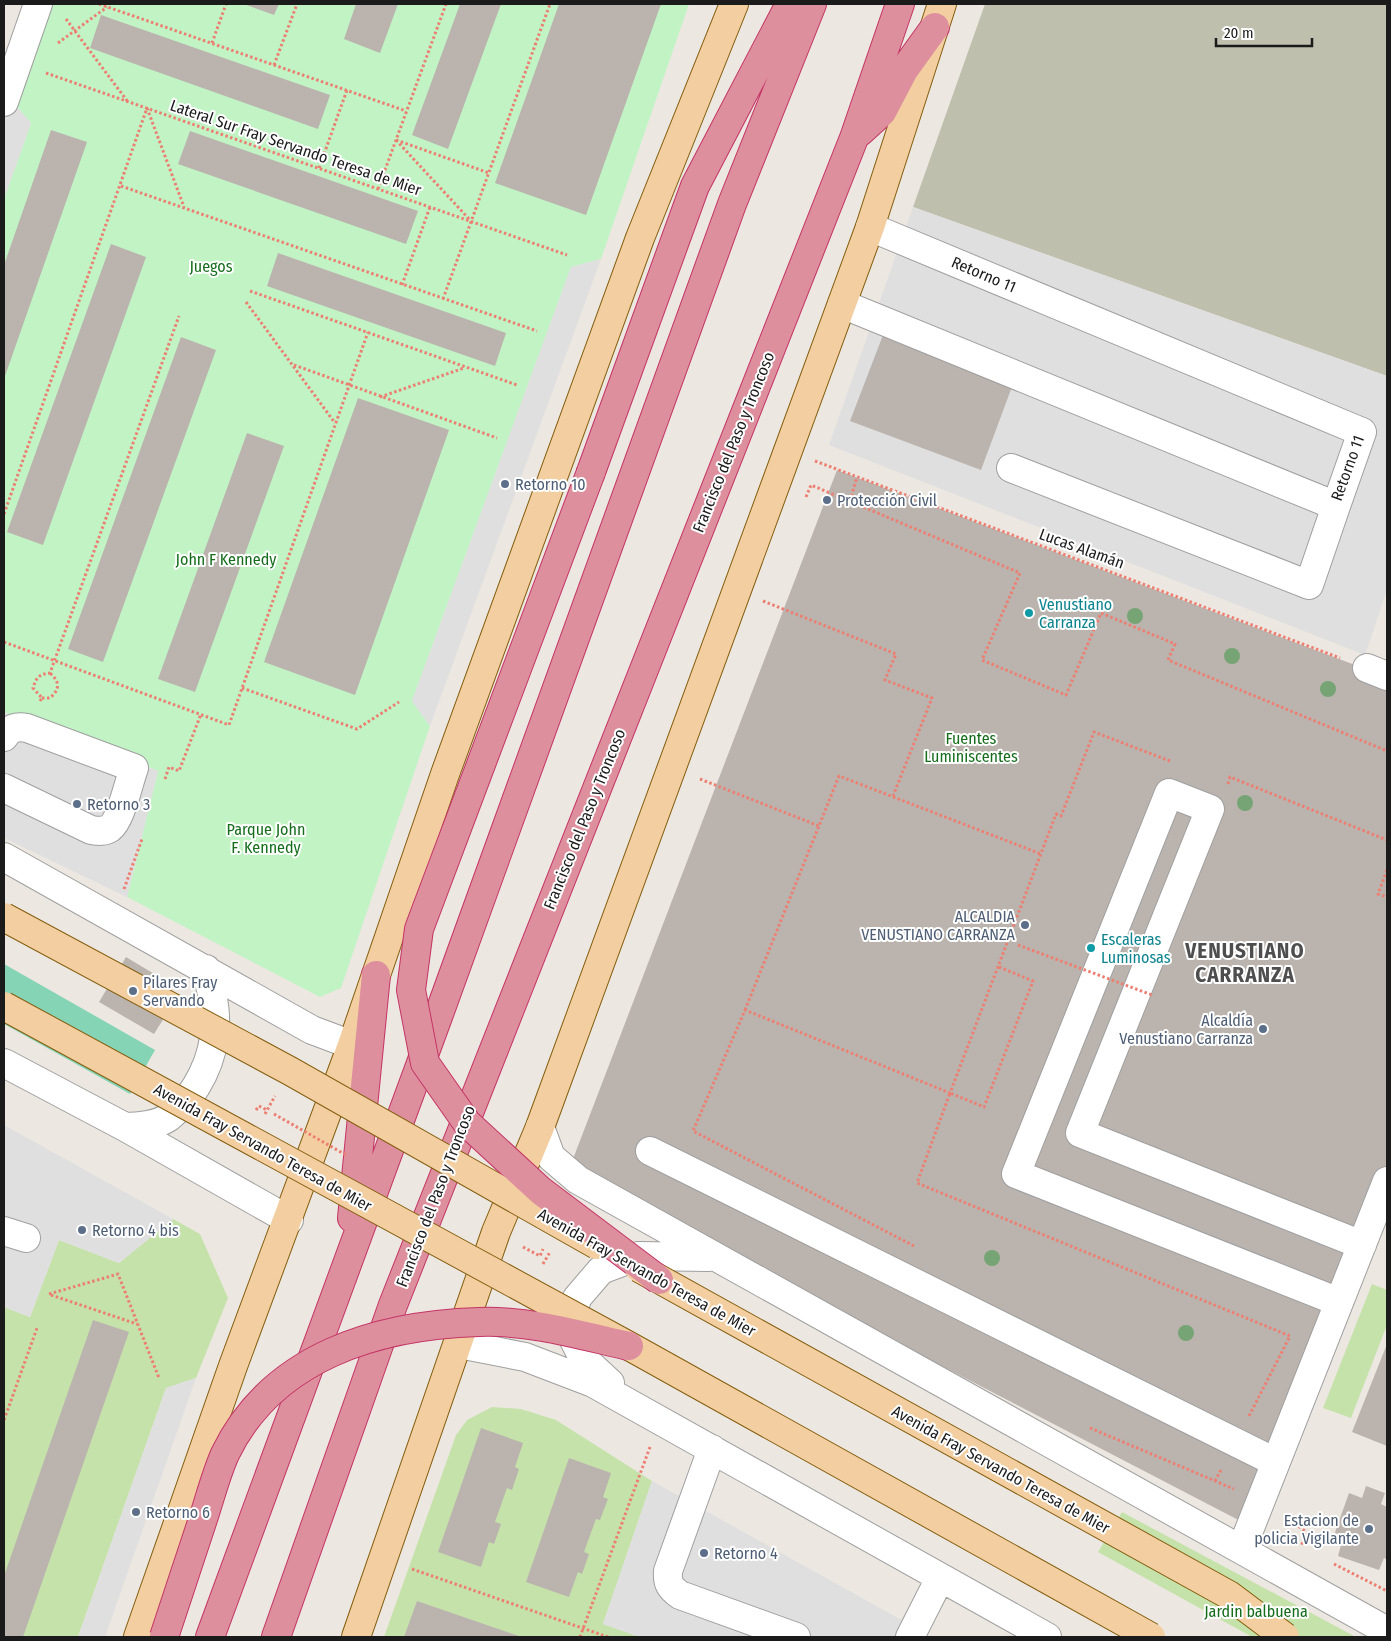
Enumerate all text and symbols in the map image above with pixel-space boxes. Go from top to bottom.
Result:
scale bar [1216,15,1312,47]
text: 20 m [1224,24,1254,42]
street label: Lateral Sur Fray Servando Teresa de Mier [168,95,424,200]
street label: Retorno 11 [949,252,1019,297]
park label: Juegos [189,257,233,276]
street label: Francisco del Paso y Troncoso [689,349,778,535]
street label: Retorno 11 [1327,433,1368,503]
place label: Retorno 10 [515,475,586,494]
marker: Retorno 10 [499,478,511,490]
place label: Protección Civil [837,491,937,510]
marker: Protección Civil [821,494,833,506]
street label: Lucas Alamán [1037,524,1127,573]
park label: John F Kennedy [176,550,277,569]
place label: Venustiano Carranza [1039,595,1112,632]
marker: Venustiano Carranza [1023,607,1035,619]
street label: Francisco del Paso y Troncoso [540,726,629,912]
park label: Fuentes Luminiscentes [924,729,1018,766]
place label: Retorno 3 [87,795,150,814]
marker: Retorno 3 [71,798,83,810]
park label: Parque John F. Kennedy [227,820,305,857]
place label: ALCALDIA VENUSTIANO CARRANZA [861,907,1016,944]
marker: ALCALDIA VENUSTIANO CARRANZA [1019,919,1031,931]
place label: Escaleras Luminosas [1101,930,1171,967]
district label: VENUSTIANO CARRANZA [1184,938,1305,988]
marker: Escaleras Luminosas [1085,942,1097,954]
place label: Pilares Fray Servando [143,973,218,1010]
marker: Pilares Fray Servando [127,985,139,997]
place label: Alcaldía Venustiano Carranza [1119,1011,1253,1048]
marker: Alcaldía Venustiano Carranza [1257,1023,1269,1035]
street label: Avenida Fray Servando Teresa de Mier [150,1079,375,1216]
street label: Francisco del Paso y Troncoso [392,1103,479,1290]
street label: Avenida Fray Servando Teresa de Mier [534,1204,759,1341]
place label: Retorno 4 bis [92,1221,179,1240]
marker: Retorno 4 bis [76,1224,88,1236]
street label: Avenida Fray Servando Teresa de Mier [888,1401,1113,1538]
place label: Retorno 6 [146,1503,210,1522]
marker: Retorno 6 [130,1506,142,1518]
place label: Estacion de policia Vigilante [1254,1511,1359,1548]
marker: Estacion de policia Vigilante [1363,1523,1375,1535]
place label: Retorno 4 [714,1544,778,1563]
marker: Retorno 4 [698,1547,710,1559]
park label: Jardin balbuena [1204,1602,1308,1621]

